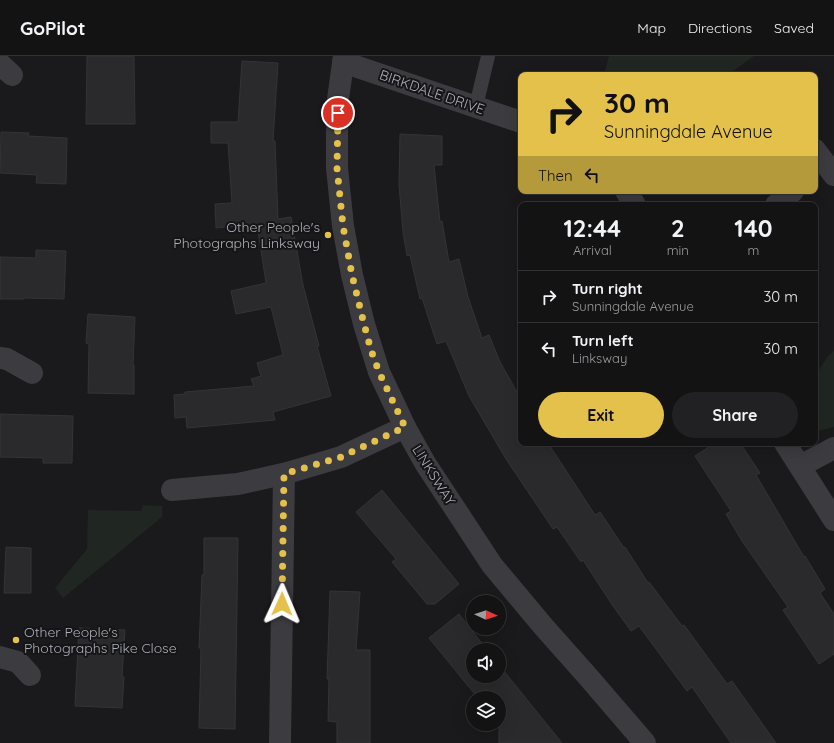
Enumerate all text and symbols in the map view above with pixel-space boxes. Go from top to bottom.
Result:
text: GoPilot [20,16,86,40]
text: Map [637,19,666,37]
text: Directions [688,19,752,37]
text: Saved [774,19,814,37]
street label: BIRKDALE DRIVE [377,66,487,118]
text: 30 m [604,85,670,120]
icon: right [538,88,590,140]
pin [321,96,355,130]
icon: arrive [327,102,349,124]
text: Sunningdale Avenue [604,120,773,143]
icon: left [581,164,603,186]
text: Then [538,166,573,185]
text: 12:44 [563,213,621,243]
text: 2 [671,213,685,243]
text: 140 [734,213,773,243]
place label: Other People's Photographs Linksway [173,218,320,252]
marker: Other People's Photographs Linksway [323,230,333,240]
text: Arrival [573,242,612,258]
text: min [667,242,689,258]
text: m [748,242,759,258]
text: Turn right [572,279,643,298]
icon: right [538,286,560,308]
text: 30 m [763,287,798,306]
text: Sunningdale Avenue [572,298,694,314]
text: Turn left [572,331,634,350]
icon: left [538,338,560,360]
text: 30 m [763,339,798,358]
text: Linksway [572,350,627,366]
button: Exit [538,392,664,438]
button: Share [672,392,798,438]
street label: LINKSWAY [408,441,460,509]
position arrow [261,583,303,625]
north arrow [466,595,506,635]
map controls [466,595,506,731]
place label: Other People's Photographs Pike Close [24,623,177,657]
marker: Other People's Photographs Pike Close [11,635,21,645]
button: sound [466,643,506,683]
button: layers [466,691,506,731]

